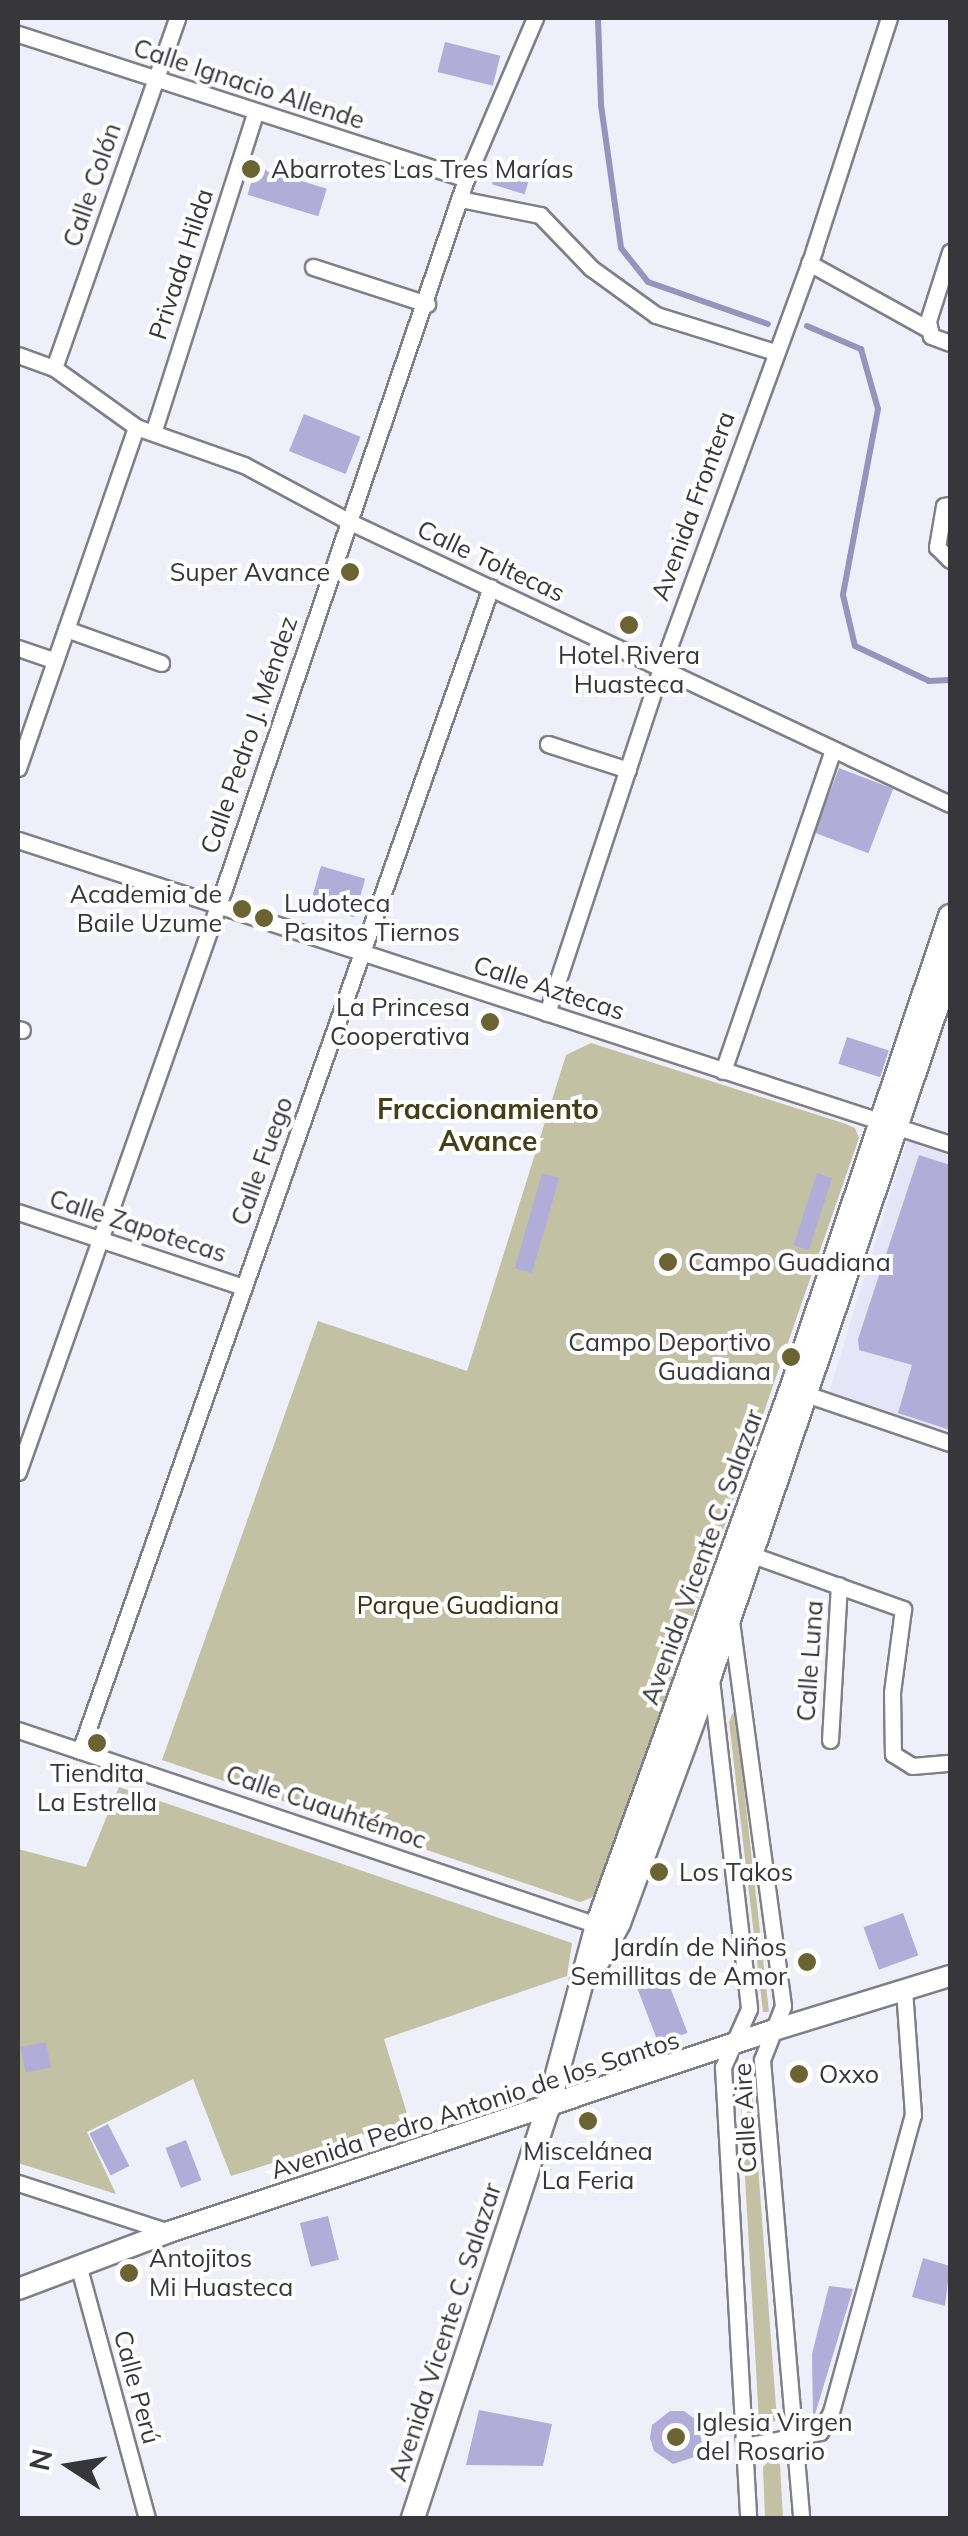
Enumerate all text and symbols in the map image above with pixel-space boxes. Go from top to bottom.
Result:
street label: Calle Ignacio Allende [130,32,368,136]
street label: Calle Colón [57,119,127,251]
place label: Abarrotes Las Tres Marías [271,154,574,184]
marker: Abarrotes Las Tres Marías [240,158,262,180]
street label: Privada Hilda [143,185,219,343]
street label: Avenida Frontera [645,407,741,605]
street label: Calle Toltecas [413,514,569,608]
place label: Super Avance [170,557,330,587]
marker: Super Avance [339,561,361,583]
street label: Calle Pedro J. Méndez [194,612,304,858]
marker: Hotel Rivera Huasteca [618,614,640,636]
place label: Hotel Rivera Huasteca [558,641,700,700]
place label: Academia de Baile Uzume [70,880,222,939]
place label: Ludoteca Pasitos Tiernos [284,889,460,948]
marker: Academia de Baile Uzume [231,898,253,920]
marker: Ludoteca Pasitos Tiernos [253,907,275,929]
street label: Calle Aztecas [470,949,628,1027]
place label: La Princesa Cooperativa [330,993,470,1052]
marker: La Princesa Cooperativa [479,1011,501,1033]
district label: Fraccionamiento Avance [377,1092,599,1158]
street label: Calle Fuego [225,1093,299,1229]
street label: Calle Zapotecas [46,1183,230,1269]
place label: Campo Guadiana [688,1247,891,1277]
marker: Campo Guadiana [657,1251,679,1273]
place label: Campo Deportivo Guadiana [568,1328,771,1387]
marker: Campo Deportivo Guadiana [780,1346,802,1368]
street label: Avenida Vicente C. Salazar [635,1405,769,1709]
park label: Parque Guadiana [357,1590,559,1620]
street label: Calle Luna [791,1600,829,1722]
marker: Tiendita La Estrella [86,1732,108,1754]
place label: Tiendita La Estrella [37,1759,157,1818]
street label: Calle Cuauhtémoc [222,1759,430,1855]
place label: Los Takos [679,1857,793,1887]
marker: Los Takos [648,1861,670,1883]
place label: Jardín de Niños Semillitas de Amor [571,1933,787,1992]
marker: Jardín de Niños Semillitas de Amor [796,1951,818,1973]
street label: Avenida Pedro Antonio de los Santos [267,2025,683,2185]
place label: Oxxo [819,2059,879,2089]
street label: Calle Aire [727,2062,763,2174]
marker: Oxxo [788,2063,810,2085]
marker: Miscelánea La Feria [577,2110,599,2132]
place label: Miscelánea La Feria [523,2137,653,2196]
street label: Avenida Vicente C. Salazar [383,2179,507,2485]
place label: Antojitos Mi Huasteca [149,2244,293,2303]
marker: Antojitos Mi Huasteca [118,2262,140,2284]
street label: Calle Perú [107,2327,167,2447]
place label: Iglesia Virgen del Rosario [696,2408,853,2467]
north arrow [20,2416,120,2516]
marker: Iglesia Virgen del Rosario [665,2426,687,2448]
text: N [21,2446,59,2474]

